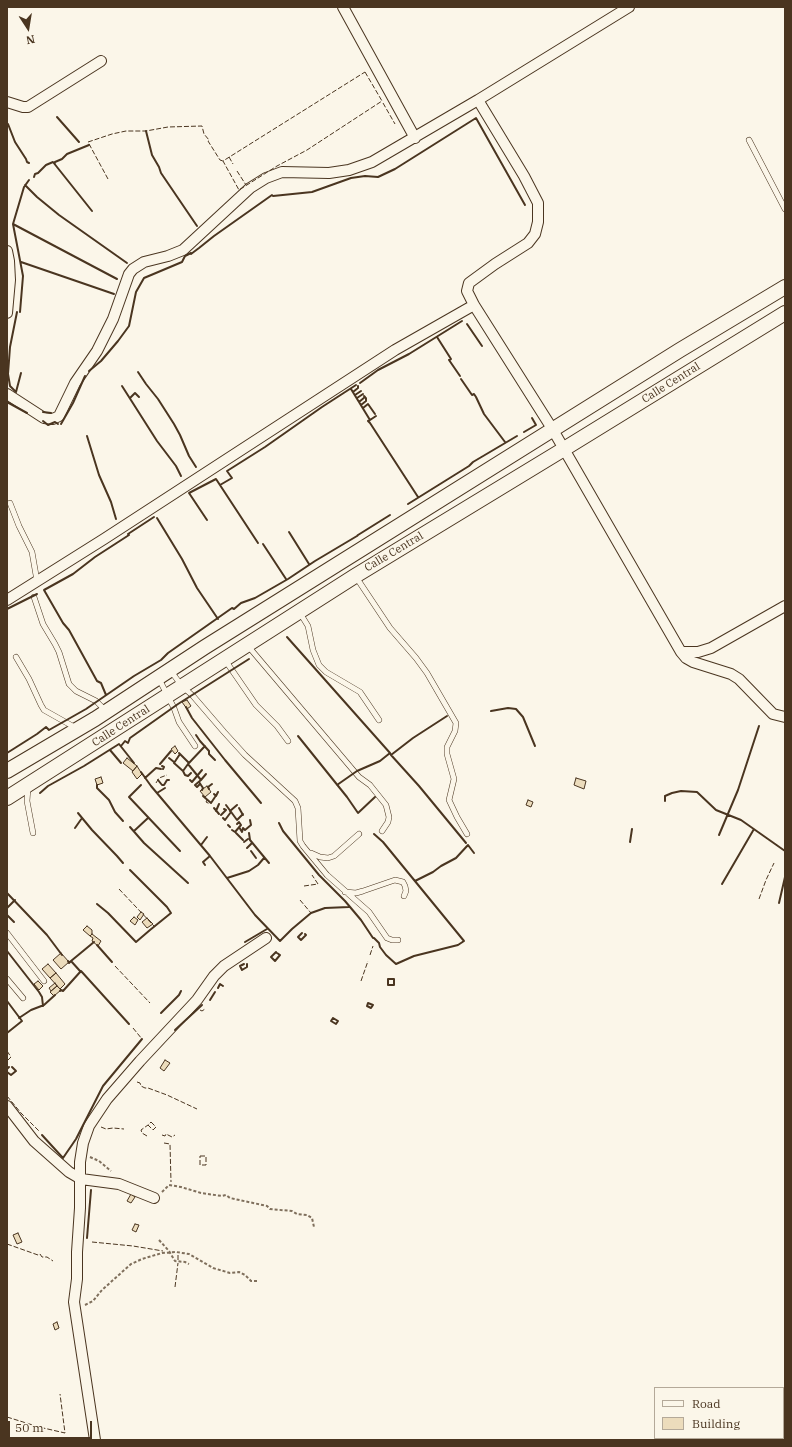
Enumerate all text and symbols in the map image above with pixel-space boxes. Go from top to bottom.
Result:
north arrow [8,8,48,48]
text: N [25,32,36,47]
street label: Calle Central [639,360,703,406]
street label: Calle Central [362,529,426,575]
street label: Calle Central [90,702,152,750]
legend [654,1387,784,1439]
text: Road [692,1396,721,1411]
scale bar [10,1413,94,1439]
text: Building [692,1416,740,1431]
text: 50 m [15,1420,44,1435]

